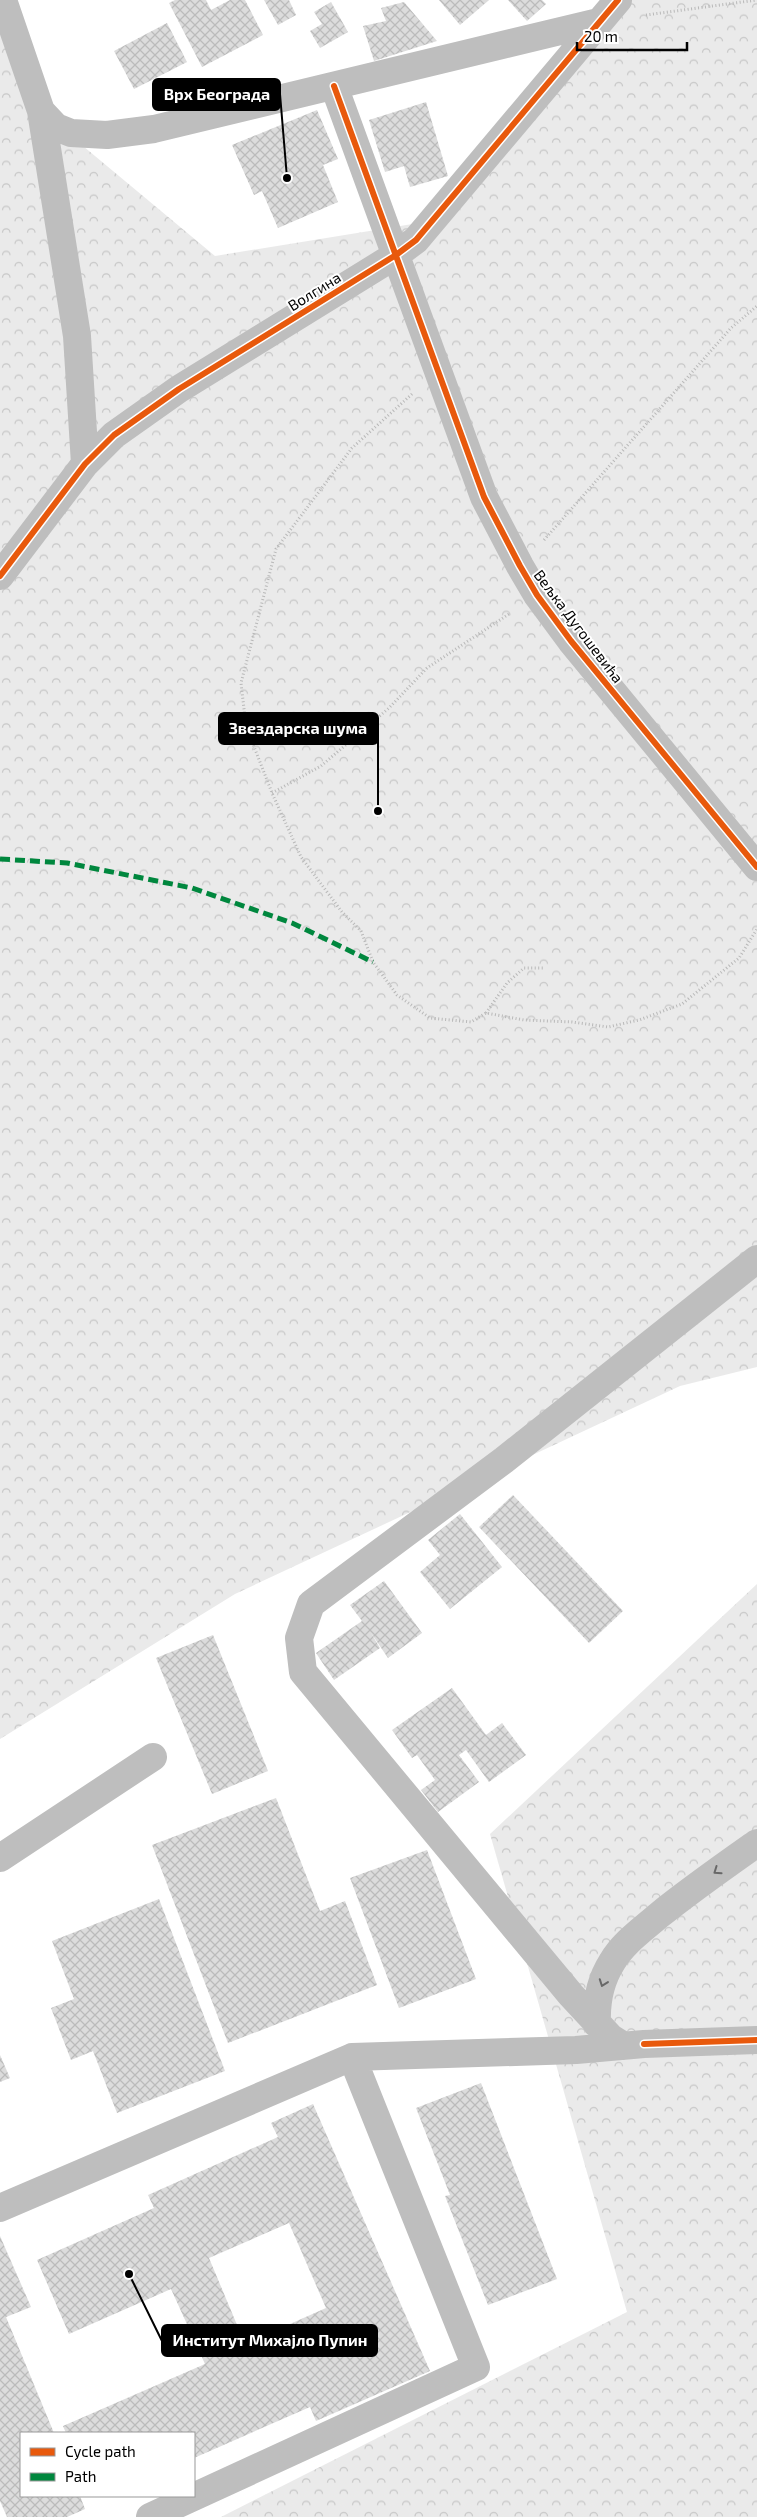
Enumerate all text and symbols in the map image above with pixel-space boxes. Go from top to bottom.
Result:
scale bar [577,20,687,52]
text: 20 m [584,27,618,45]
callout: Врх Београда [153,79,280,110]
text: Врх Београда [164,84,270,103]
street label: Волгина [284,268,344,314]
street label: Вељка Дугошевића [530,566,627,687]
callout: Звездарска шума [219,713,378,744]
text: Звездарска шума [229,718,367,737]
one-way arrow [713,1865,723,1874]
one-way arrow [599,1978,609,1987]
callout: Институт Михајло Пупин [162,2325,377,2356]
text: Институт Михајло Пупин [172,2330,368,2349]
legend [20,2432,195,2497]
text: Cycle path [65,2442,136,2460]
text: Path [65,2467,96,2485]

